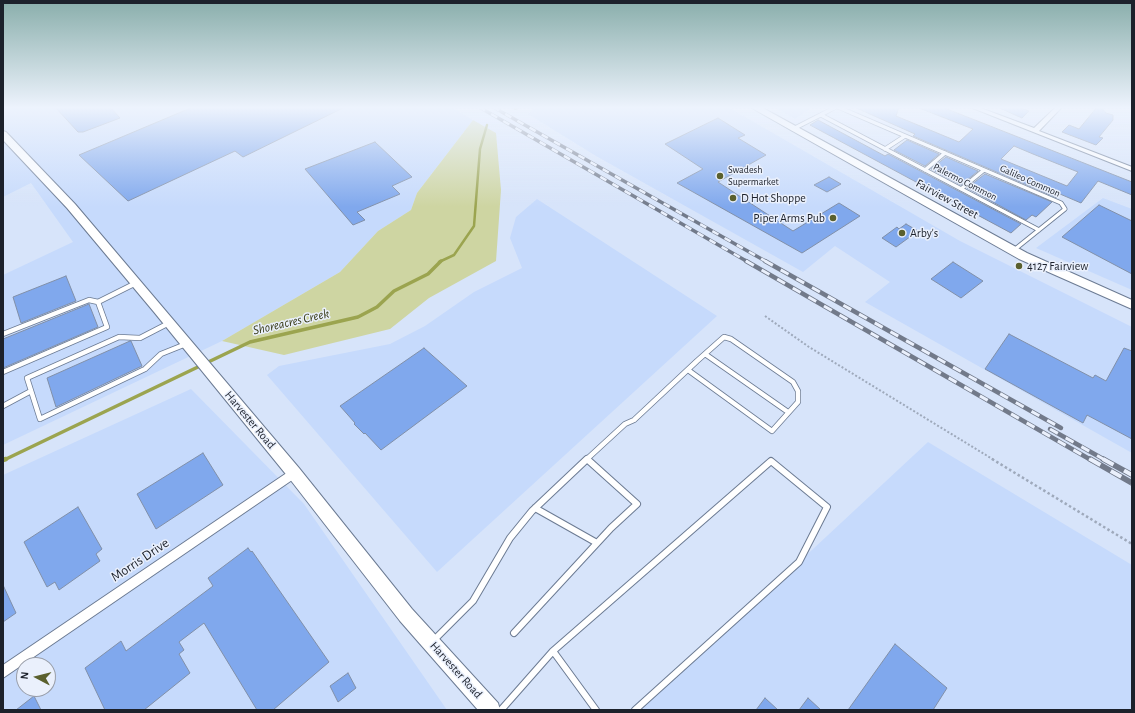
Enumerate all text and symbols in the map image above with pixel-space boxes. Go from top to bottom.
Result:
street label: Palermo Common [931,161,999,203]
street label: Galileo Common [998,162,1062,200]
place label: Swadesh Supermarket [728,164,779,188]
marker: Swadesh Supermarket [715,171,725,181]
street label: Fairview Street [913,176,981,222]
place label: D Hot Shoppe [741,191,806,205]
marker: D Hot Shoppe [728,193,738,203]
place label: Piper Arms Pub [753,211,825,225]
marker: Piper Arms Pub [828,213,838,223]
place label: Arby's [910,226,938,240]
marker: Arby's [897,228,907,238]
place label: 4127 Fairview [1027,259,1088,273]
marker: 4127 Fairview [1014,261,1024,271]
water label: Shoreacres Creek [251,306,331,338]
street label: Harvester Road [222,388,278,452]
street label: Morris Drive [108,534,172,586]
street label: Harvester Road [427,639,485,701]
north arrow [16,657,56,697]
text: N [19,671,31,680]

